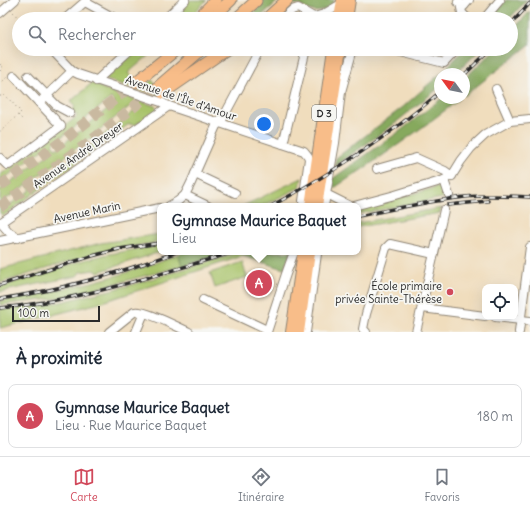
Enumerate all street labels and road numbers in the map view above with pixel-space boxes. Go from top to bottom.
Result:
street label: Avenue de l'Île d'Amour [124,71,239,124]
road number: D 3 [312,105,336,121]
street label: Avenue André Dreyer [30,118,126,191]
street label: Avenue Marin [52,198,122,226]

